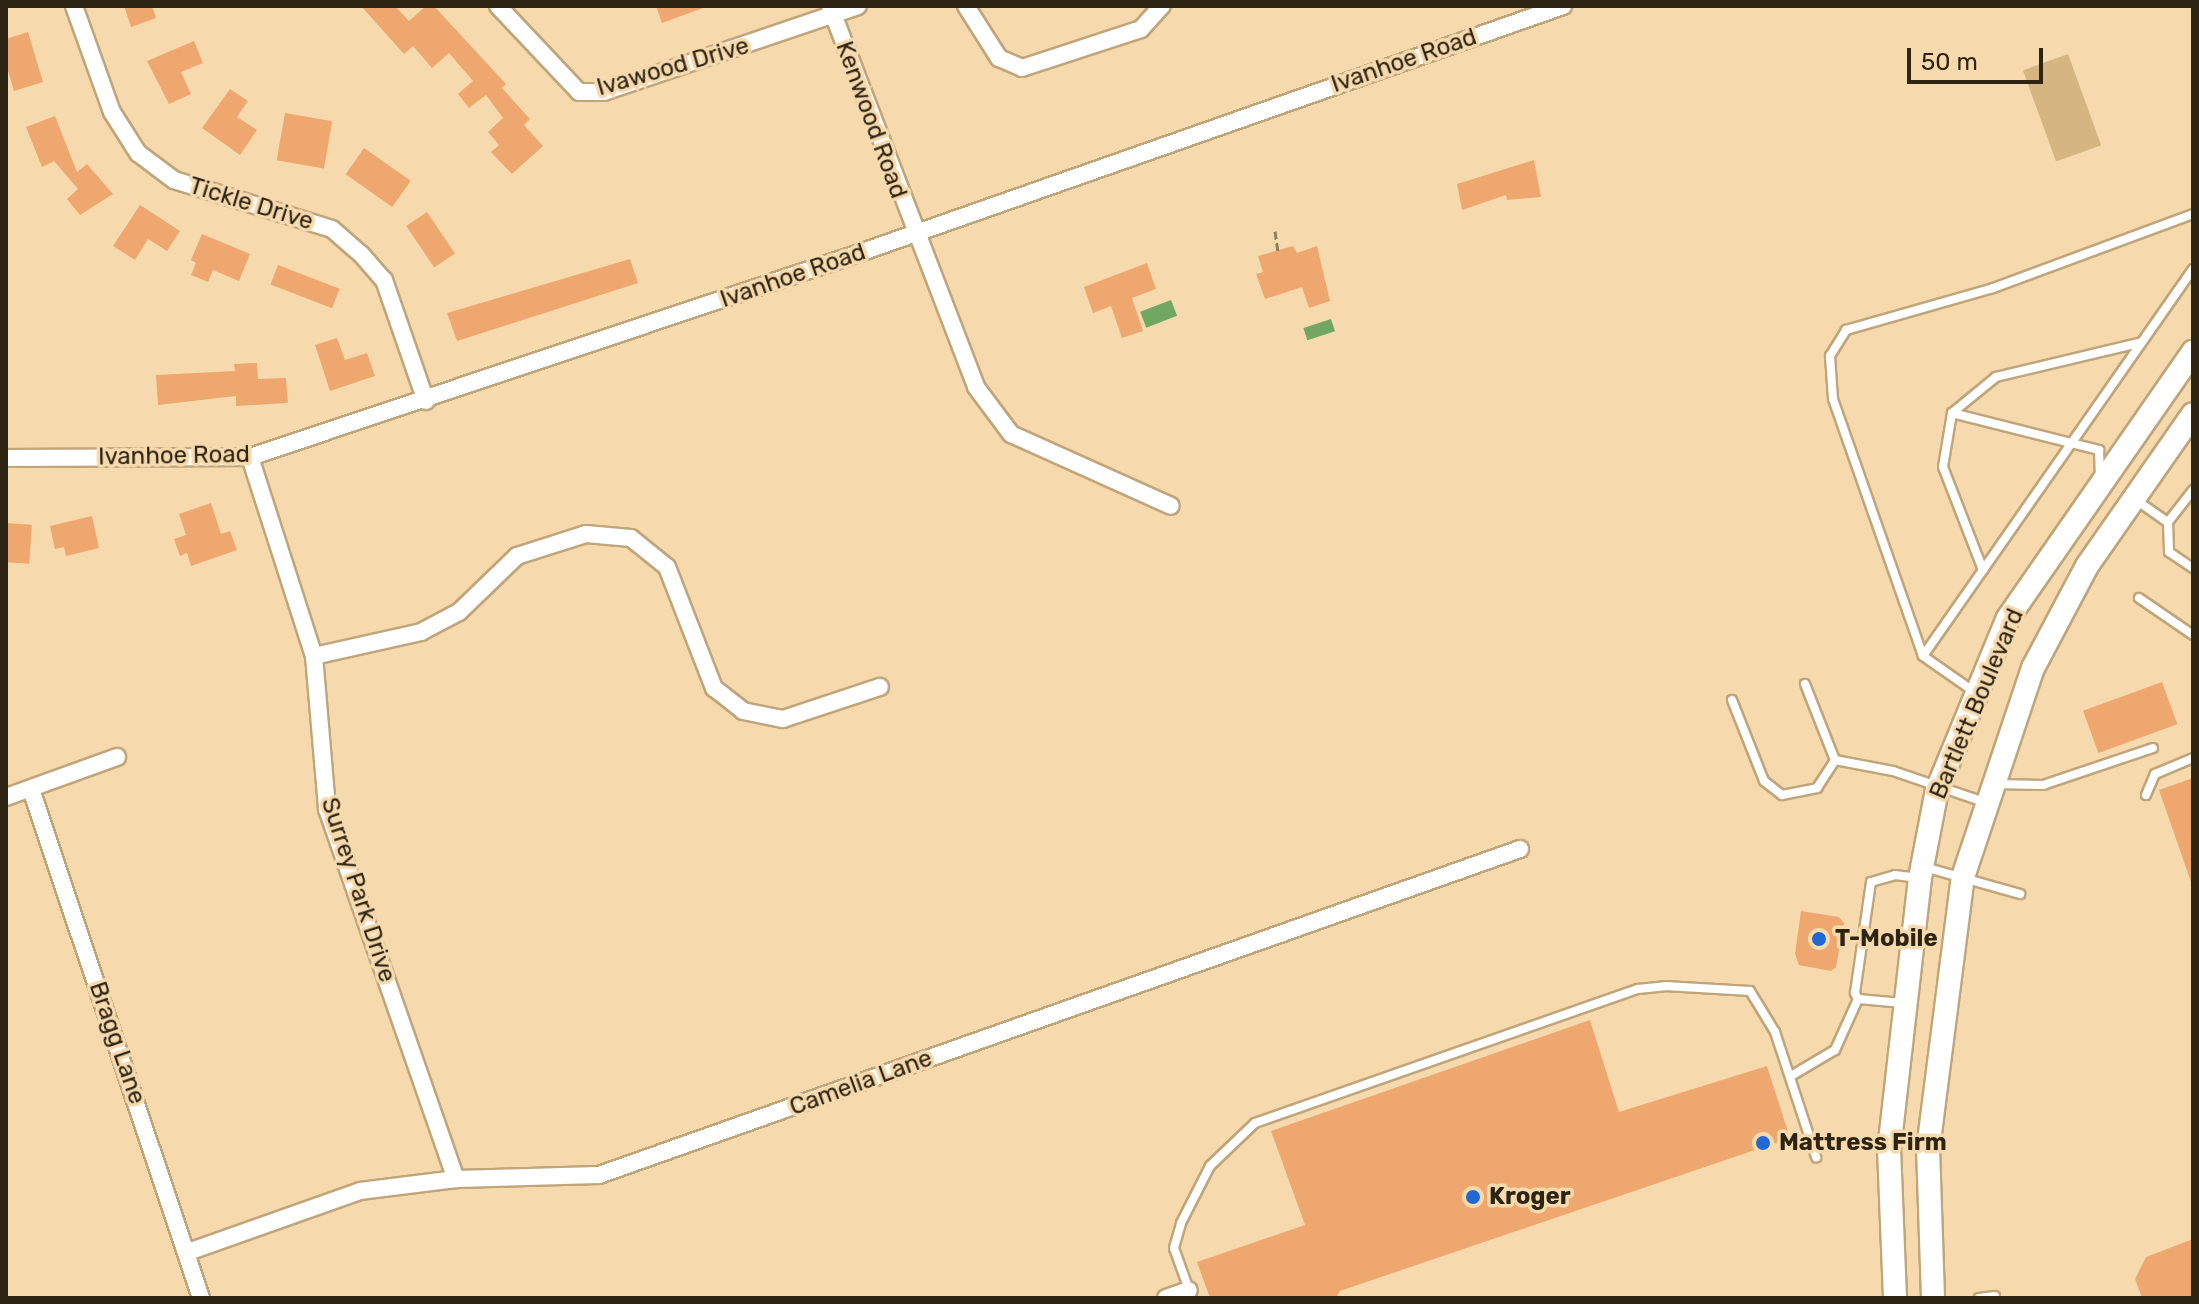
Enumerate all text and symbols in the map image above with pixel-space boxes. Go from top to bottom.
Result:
street label: Ivanhoe Road [1328,23,1480,99]
street label: Ivawood Drive [594,32,752,102]
scale bar [1911,32,2047,82]
street label: Kenwood Road [829,38,913,202]
text: 50 m [1921,48,1978,76]
street label: Tickle Drive [186,171,316,237]
street label: Ivanhoe Road [717,238,869,314]
street label: Ivanhoe Road [98,440,250,472]
street label: Bartlett Boulevard [1924,605,2030,803]
street label: Surrey Park Drive [314,794,402,986]
place label: T-Mobile [1835,925,1938,953]
marker: T-Mobile [1810,930,1828,948]
street label: Bragg Lane [83,978,151,1108]
street label: Camelia Lane [786,1044,936,1122]
place label: Mattress Firm [1779,1129,1947,1157]
marker: Mattress Firm [1754,1134,1772,1152]
place label: Kroger [1489,1183,1571,1211]
marker: Kroger [1464,1188,1482,1206]

